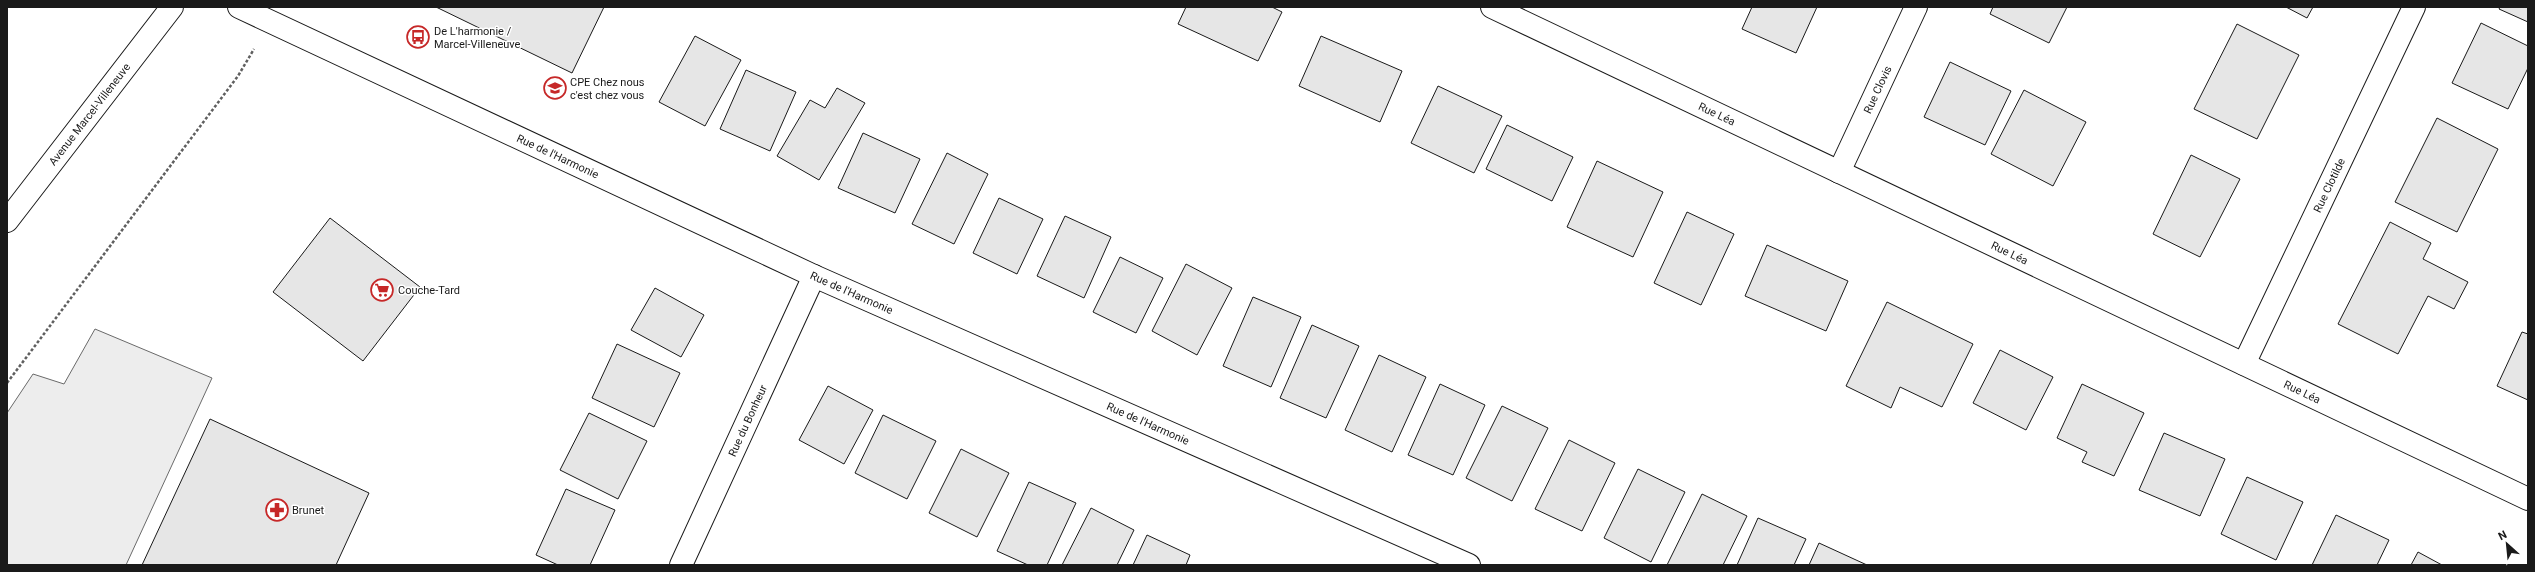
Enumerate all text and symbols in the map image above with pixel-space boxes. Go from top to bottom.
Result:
bus stop icon: De L'harmonie / Marcel-Villeneuve [405,24,431,50]
place label: De L'harmonie / Marcel-Villeneuve [434,25,521,51]
street label: Avenue Marcel-Villeneuve [46,60,133,168]
street label: Rue Clovis [1861,63,1894,115]
school or university icon: CPE Chez nous c'est chez vous [542,75,568,101]
place label: CPE Chez nous c'est chez vous [570,76,645,102]
street label: Rue Léa [1696,100,1737,128]
street label: Rue de l'Harmonie [515,131,601,181]
street label: Rue Clotilde [2311,156,2348,214]
street label: Rue Léa [1989,239,2030,267]
street label: Rue de l'Harmonie [808,269,895,317]
supermarket icon: Couche-Tard [369,277,395,303]
place label: Couche-Tard [398,284,460,297]
street label: Rue Léa [2282,378,2323,406]
street label: Rue du Bonheur [725,382,770,458]
street label: Rue de l'Harmonie [1105,400,1192,447]
pharmacy icon: Brunet [264,497,290,523]
place label: Brunet [292,504,325,517]
north arrow [2487,524,2527,564]
text: N [2496,528,2509,543]

